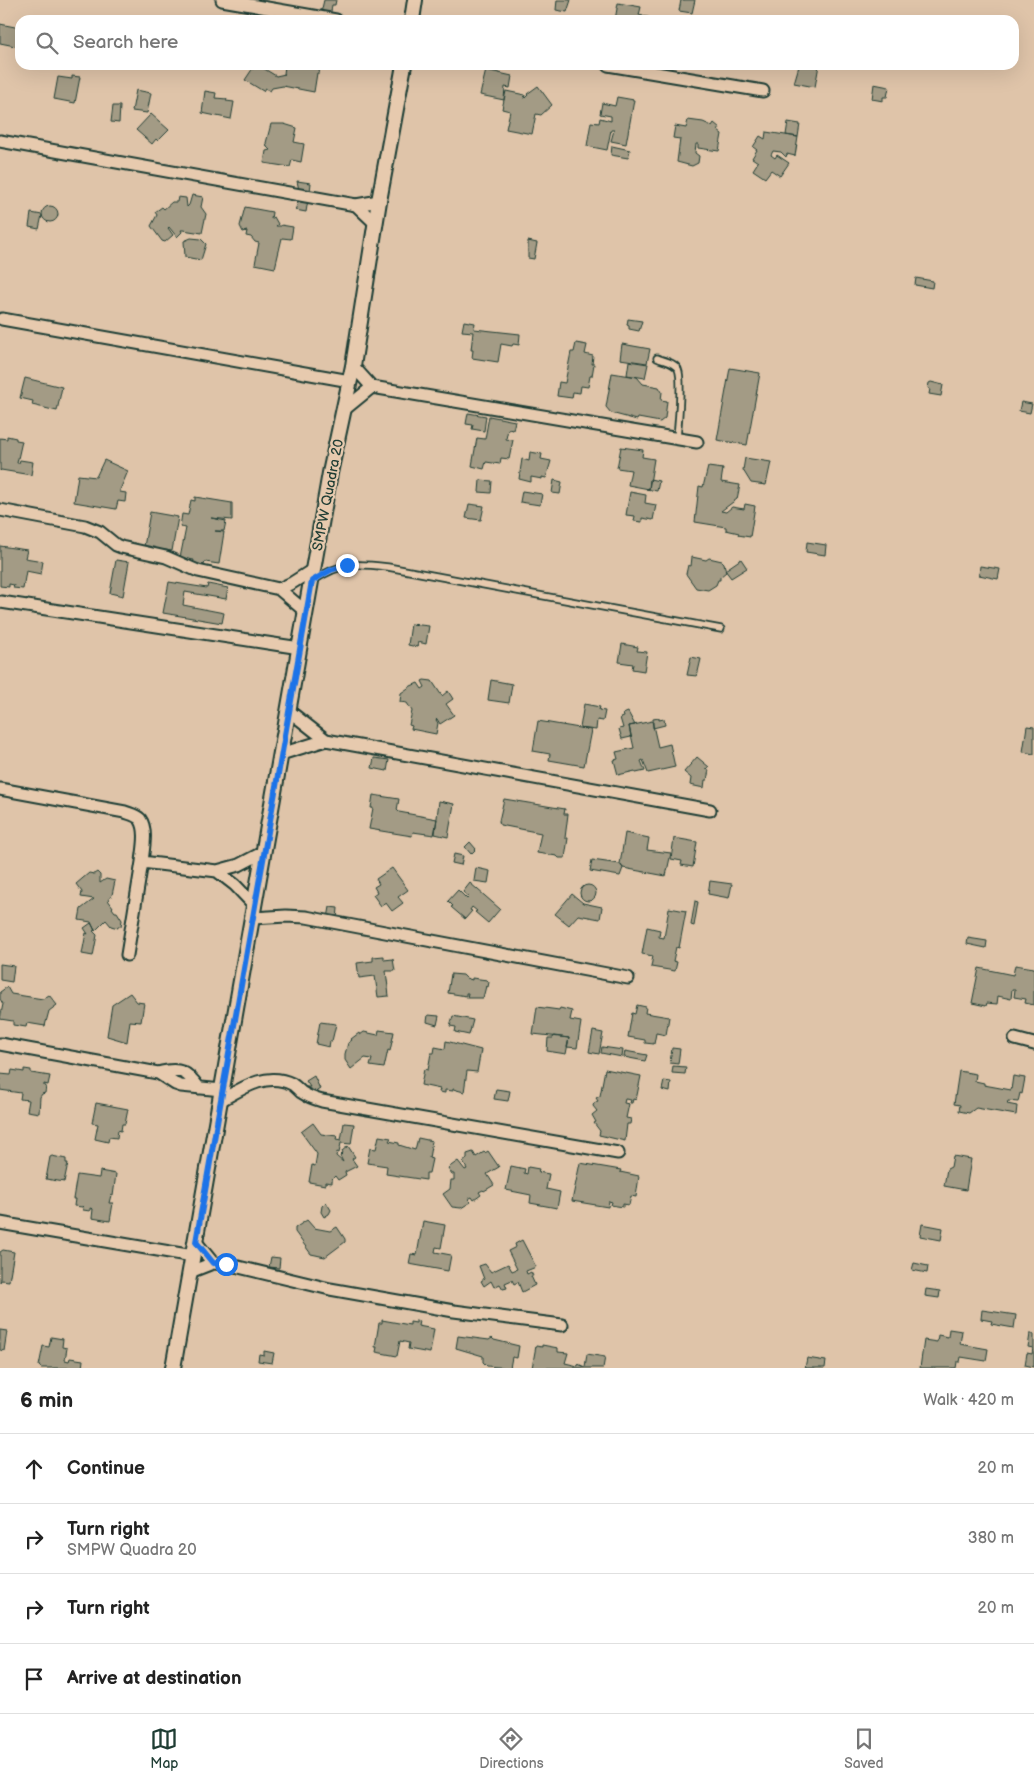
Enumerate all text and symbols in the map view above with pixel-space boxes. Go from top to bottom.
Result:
search box [15,15,1019,70]
icon: search [33,29,61,57]
text: Search here [73,31,178,54]
street label: SMPW Quadra 20 [309,438,347,552]
route end [336,554,359,577]
route start [215,1253,238,1276]
text: 6 min [20,1388,73,1413]
text: Walk · 420 m [923,1391,1014,1410]
icon: ahead [20,1455,48,1483]
text: Continue [67,1457,145,1480]
text: 20 m [978,1459,1014,1478]
text: Turn right [67,1518,150,1541]
icon: right [20,1525,48,1553]
text: 380 m [968,1529,1014,1548]
text: SMPW Quadra 20 [67,1541,197,1560]
icon: right [20,1595,48,1623]
text: Turn right [67,1597,150,1620]
text: 20 m [978,1599,1014,1618]
icon: arrive [20,1665,48,1693]
text: Arrive at destination [67,1667,242,1690]
tab: Map [150,1725,179,1772]
tab: Directions [479,1725,544,1772]
tab: Saved [844,1725,884,1772]

